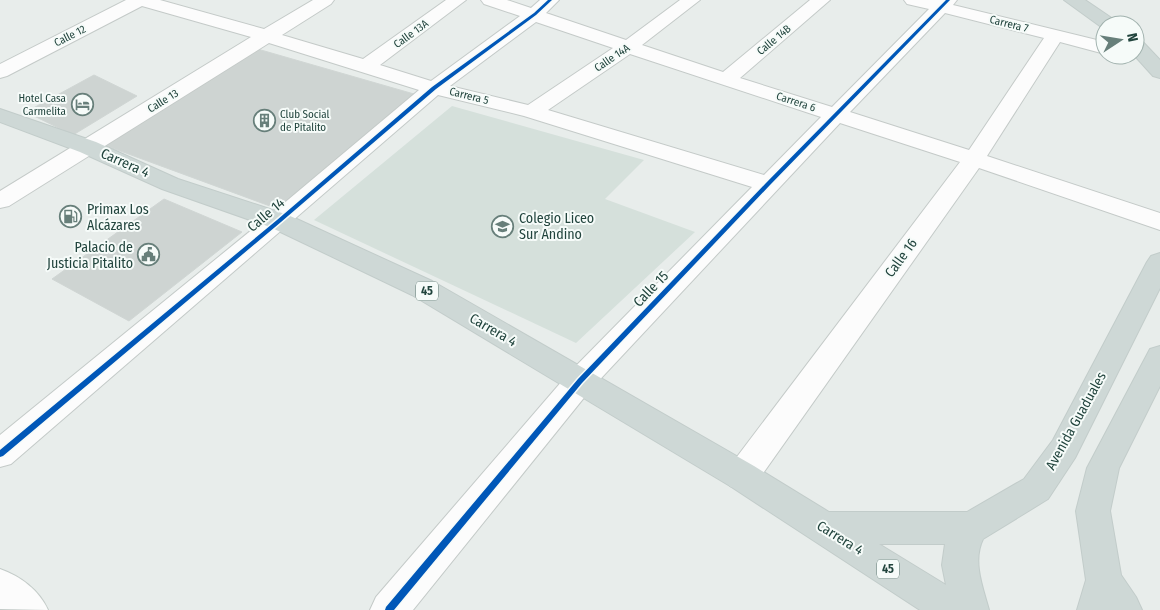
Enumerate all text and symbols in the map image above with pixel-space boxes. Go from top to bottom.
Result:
street label: Carrera 7 [988,13,1030,35]
north arrow [1095,15,1145,65]
street label: Calle 13A [391,17,431,51]
street label: Calle 12 [52,22,88,49]
street label: Calle 14B [754,22,794,58]
text: N [1123,32,1141,43]
street label: Calle 14A [592,41,632,75]
street label: Carrera 5 [448,85,490,107]
street label: Calle 13 [145,87,181,115]
street label: Carrera 6 [775,90,818,115]
place label: Hotel Casa Carmelita [18,92,66,118]
hotel icon: Hotel Casa Carmelita [70,92,94,116]
building icon: Club Social de Pitalito [252,108,276,132]
place label: Club Social de Pitalito [280,108,330,134]
street label: Carrera 4 [98,145,152,181]
street label: Calle 14 [244,194,288,235]
place label: Primax Los Alcázares [87,201,149,234]
fuel station icon: Primax Los Alcázares [59,205,83,229]
place label: Colegio Liceo Sur Andino [519,210,594,243]
school or university icon: Colegio Liceo Sur Andino [491,214,515,238]
street label: Calle 16 [881,235,921,281]
place label: Palacio de Justicia Pitalito [47,239,133,272]
public building icon: Palacio de Justicia Pitalito [137,243,161,267]
street label: Calle 15 [630,268,672,310]
road number: 45 [416,282,438,300]
street label: Carrera 4 [466,310,520,350]
street label: Avenida Guaduales [1042,369,1110,473]
street label: Carrera 4 [814,517,867,559]
road number: 45 [877,560,899,578]

